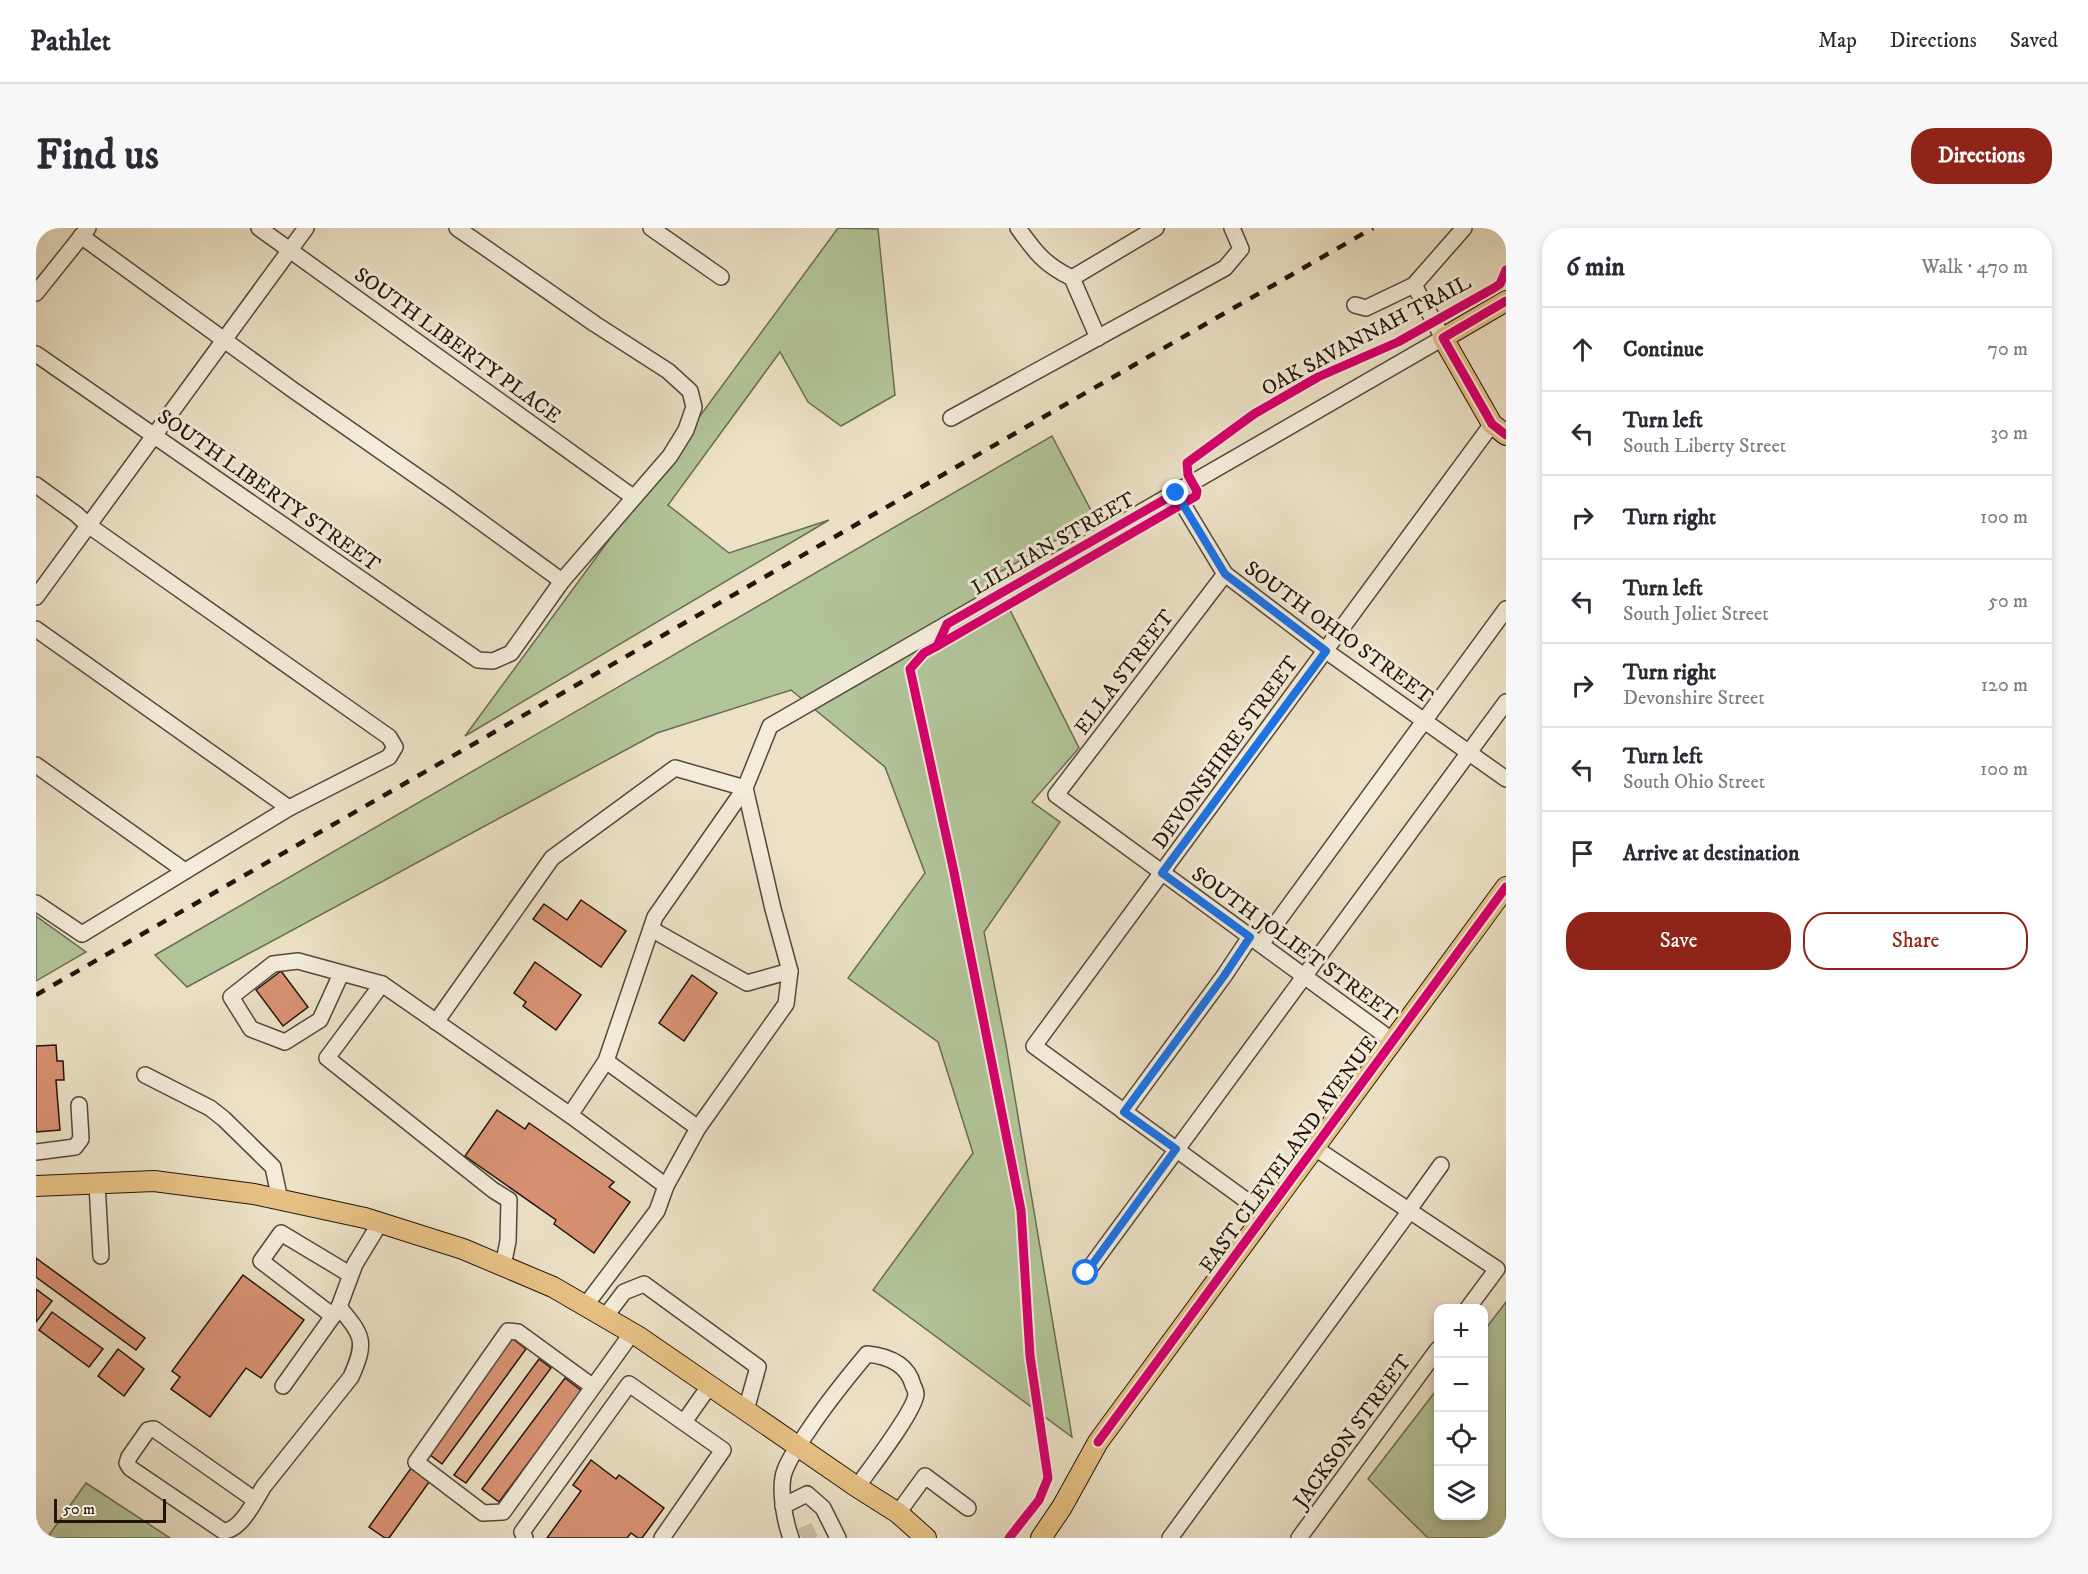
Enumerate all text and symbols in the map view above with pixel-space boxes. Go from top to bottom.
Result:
text: Pathlet [30,24,111,59]
text: Map [1818,28,1857,54]
text: Directions [1890,28,1977,54]
text: Saved [2010,28,2058,54]
button: Directions [1911,128,2052,184]
text: Find us [36,130,159,182]
text: 6 min [1566,251,1625,284]
text: Walk · 470 m [1922,255,2028,280]
street label: SOUTH LIBERTY PLACE [349,262,566,430]
street label: OAK SAVANNAH TRAIL [1257,270,1476,402]
icon: ahead [1566,333,1599,366]
text: Continue [1623,336,1704,363]
text: 70 m [1987,337,2028,362]
street label: SOUTH LIBERTY STREET [152,404,385,578]
text: Turn left [1623,407,1703,434]
icon: left [1566,417,1599,450]
text: 30 m [1990,421,2028,446]
text: South Liberty Street [1623,434,1786,459]
route end [1162,479,1188,505]
street label: LILLIAN STREET [967,486,1140,601]
icon: right [1566,501,1599,534]
text: Turn right [1623,504,1716,531]
text: 100 m [1980,505,2028,530]
street label: SOUTH OHIO STREET [1239,556,1438,710]
text: Turn left [1623,575,1703,602]
icon: left [1566,585,1599,618]
text: 50 m [1988,589,2028,614]
text: South Joliet Street [1623,602,1769,627]
street label: ELLA STREET [1069,605,1180,740]
street label: DEVONSHIRE STREET [1147,651,1305,854]
text: Turn right [1623,659,1716,686]
icon: right [1566,669,1599,702]
text: 120 m [1981,673,2028,698]
text: Devonshire Street [1623,686,1765,711]
text: Turn left [1623,743,1703,770]
icon: left [1566,753,1599,786]
text: 100 m [1980,757,2028,782]
text: South Ohio Street [1623,770,1765,795]
icon: arrive [1566,837,1599,870]
text: Arrive at destination [1623,840,1800,867]
street label: SOUTH JOLIET STREET [1186,861,1403,1028]
button: Save [1566,912,1791,970]
button: Share [1803,912,2028,970]
street label: EAST CLEVELAND AVENUE [1194,1031,1384,1278]
route start [1072,1259,1098,1285]
map controls [1434,1304,1488,1520]
button: + [1434,1304,1488,1358]
street label: JACKSON STREET [1287,1350,1417,1515]
button: − [1434,1358,1488,1412]
button: locate [1434,1412,1488,1466]
button: layers [1434,1466,1488,1520]
scale bar [54,1496,166,1524]
text: 50 m [63,1499,95,1519]

